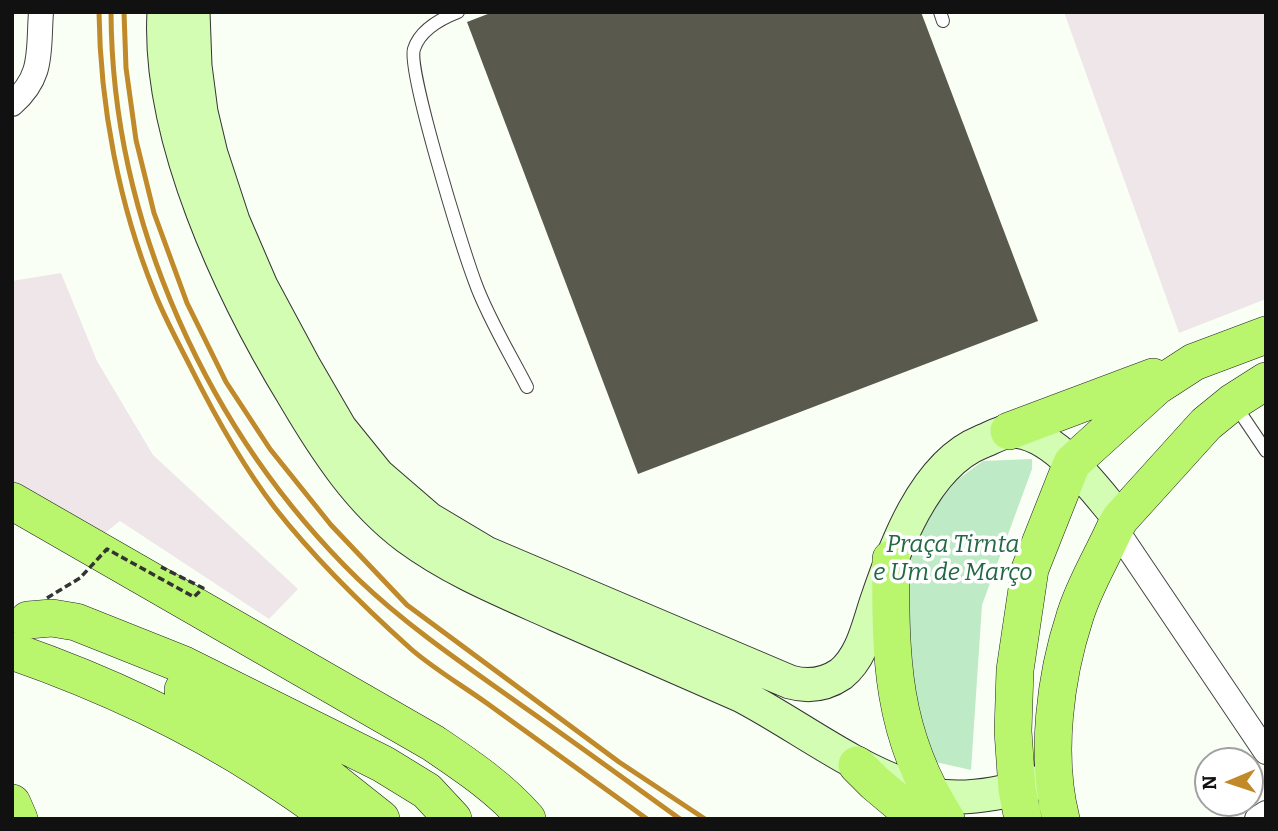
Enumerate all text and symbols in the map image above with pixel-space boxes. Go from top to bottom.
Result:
park label: Praça Tirnta e Um de Março [873,531,1033,587]
north arrow [1194,747,1264,817]
text: N [1198,775,1221,790]

